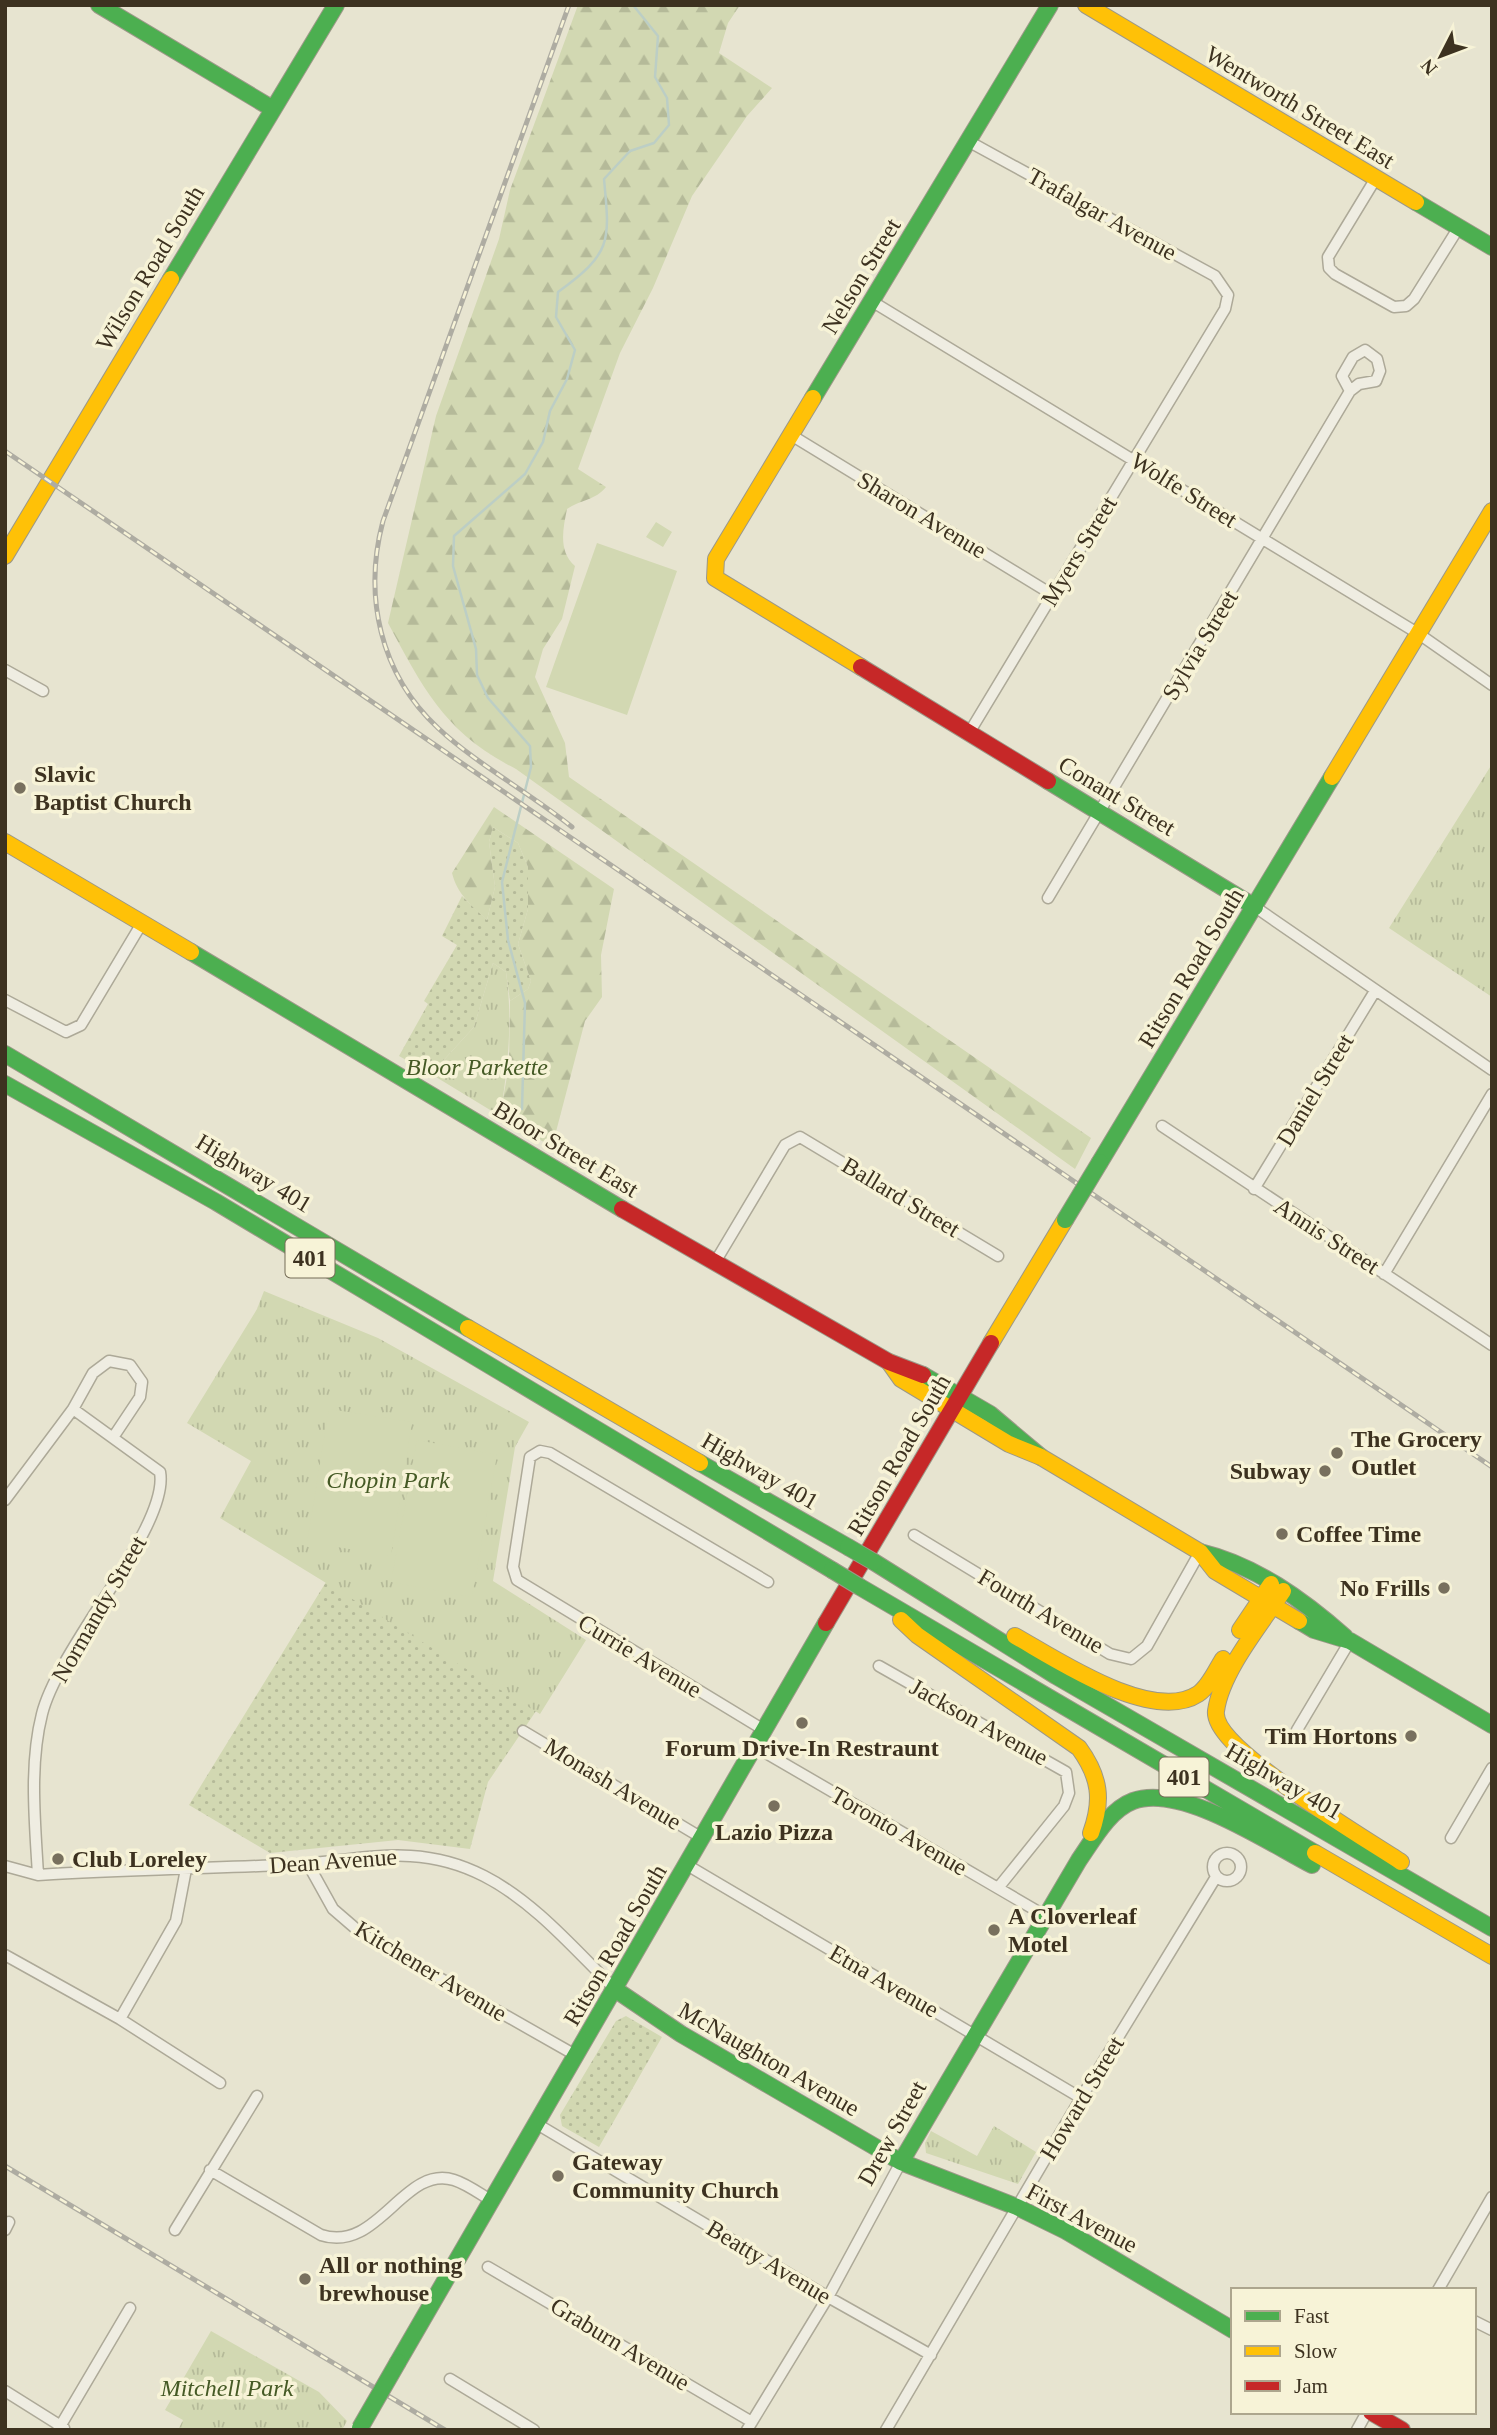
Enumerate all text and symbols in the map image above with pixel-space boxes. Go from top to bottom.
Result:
north arrow [1406,21,1476,91]
street label: Wentworth Street East [1201,40,1399,174]
text: N [1416,55,1441,79]
street label: Trafalgar Avenue [1023,162,1181,266]
street label: Wilson Road South [91,181,209,355]
street label: Nelson Street [816,213,906,338]
street label: Wolfe Street [1126,447,1242,533]
street label: Sharon Avenue [853,466,991,564]
street label: Myers Street [1036,491,1122,611]
street label: Sylvia Street [1157,585,1243,705]
street label: Conant Street [1054,751,1180,841]
place label: Slavic Baptist Church [34,761,192,815]
marker: Slavic Baptist Church [12,780,28,796]
street label: Ritson Road South [1133,884,1249,1052]
street label: Daniel Street [1271,1029,1359,1151]
park label: Bloor Parkette [406,1054,548,1080]
street label: Bloor Street East [489,1096,643,1203]
street label: Highway 401 [192,1128,316,1218]
street label: Ballard Street [837,1152,965,1242]
street label: Annis Street [1270,1193,1384,1280]
road number: 401 [286,1238,334,1278]
street label: Ritson Road South [842,1370,956,1540]
place label: The Grocery Outlet [1351,1426,1482,1480]
street label: Highway 401 [697,1427,823,1515]
marker: The Grocery Outlet [1329,1445,1345,1461]
place label: Subway [1230,1458,1311,1484]
marker: Subway [1317,1463,1333,1479]
park label: Chopin Park [326,1467,450,1493]
place label: Coffee Time [1296,1521,1421,1547]
marker: Coffee Time [1274,1526,1290,1542]
street label: Normandy Street [47,1531,152,1687]
street label: Fourth Avenue [974,1563,1108,1659]
place label: No Frills [1340,1575,1430,1601]
marker: No Frills [1436,1580,1452,1596]
street label: Currie Avenue [574,1609,706,1703]
street label: Jackson Avenue [906,1673,1052,1771]
marker: Forum Drive-In Restraunt [794,1715,810,1731]
place label: Tim Hortons [1265,1723,1397,1749]
marker: Tim Hortons [1403,1728,1419,1744]
street label: Monash Avenue [540,1733,686,1835]
place label: Forum Drive-In Restraunt [665,1735,939,1761]
street label: Highway 401 [1221,1737,1347,1825]
road number: 401 [1160,1758,1208,1797]
street label: Toronto Avenue [826,1781,972,1881]
marker: Lazio Pizza [766,1798,782,1814]
place label: Lazio Pizza [715,1819,833,1845]
street label: Dean Avenue [268,1844,398,1878]
place label: Club Loreley [72,1846,207,1872]
marker: Club Loreley [50,1851,66,1867]
street label: Ritson Road South [558,1860,672,2030]
place label: A Cloverleaf Motel [1008,1903,1138,1957]
street label: Kitchener Avenue [351,1916,511,2026]
marker: A Cloverleaf Motel [986,1922,1002,1938]
street label: Etna Avenue [825,1939,943,2023]
street label: McNaughton Avenue [674,1997,864,2121]
street label: Howard Street [1035,2031,1129,2164]
street label: Drew Street [853,2076,931,2190]
place label: Gateway Community Church [572,2149,779,2203]
marker: Gateway Community Church [550,2168,566,2184]
street label: First Avenue [1022,2178,1142,2258]
street label: Beatty Avenue [702,2215,836,2309]
place label: All or nothing brewhouse [319,2252,463,2306]
marker: All or nothing brewhouse [297,2271,313,2287]
legend [1231,2288,1476,2414]
street label: Graburn Avenue [546,2292,694,2396]
text: Fast [1294,2304,1329,2328]
text: Slow [1294,2339,1338,2363]
text: Jam [1294,2374,1328,2398]
park label: Mitchell Park [160,2375,294,2401]

